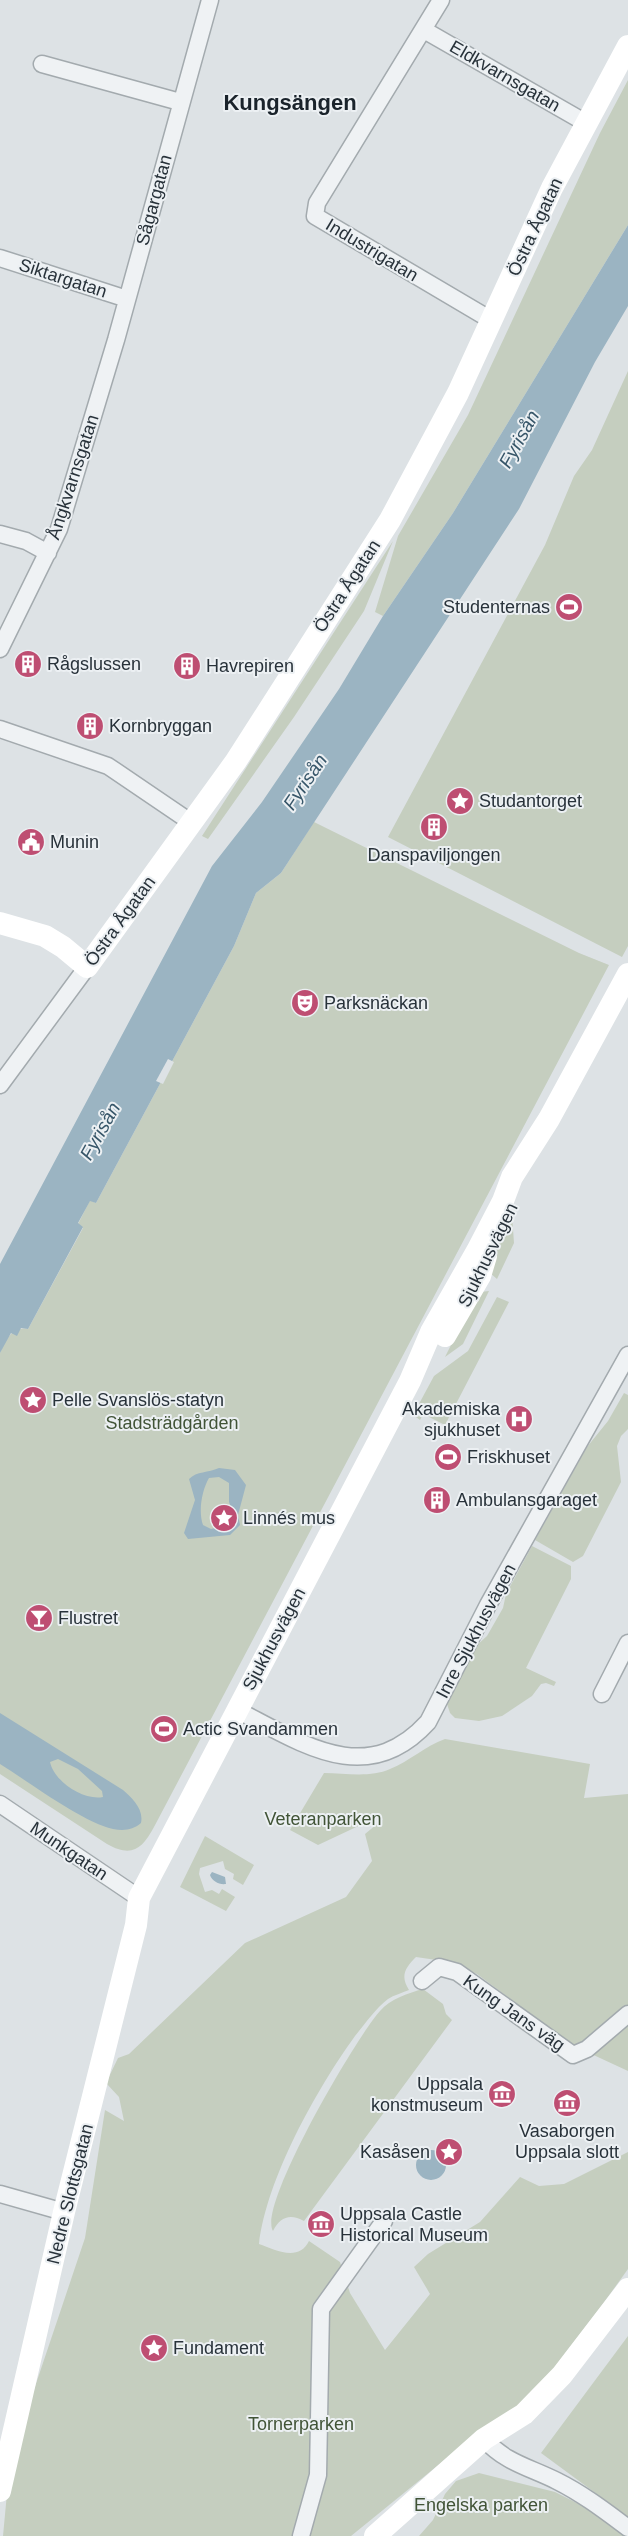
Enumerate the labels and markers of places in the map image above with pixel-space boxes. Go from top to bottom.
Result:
sports icon: Studenternas [554,592,584,622]
place label: Studenternas [443,597,550,617]
building icon: Rågslussen [13,649,43,679]
building icon: Havrepiren [172,651,202,681]
place label: Rågslussen [47,654,141,674]
place label: Havrepiren [206,656,294,676]
building icon: Kornbryggan [75,711,105,741]
place label: Kornbryggan [109,716,212,736]
place icon: Studantorget [445,786,475,816]
place label: Studantorget [479,791,582,811]
building icon: Danspaviljongen [419,812,449,842]
public building icon: Munin [16,827,46,857]
place label: Munin [50,832,99,852]
place label: Danspaviljongen [367,845,501,865]
theatre icon: Parksnäckan [290,988,320,1018]
place label: Parksnäckan [324,993,428,1013]
place icon: Pelle Svanslös-statyn [18,1385,48,1415]
place label: Pelle Svanslös-statyn [52,1390,224,1410]
place label: Akademiska sjukhuset [402,1399,501,1440]
hospital icon: Akademiska sjukhuset [504,1404,534,1434]
sports icon: Friskhuset [433,1442,463,1472]
place label: Friskhuset [467,1447,550,1467]
building icon: Ambulansgaraget [422,1485,452,1515]
place label: Ambulansgaraget [456,1490,597,1510]
place icon: Linnés mus [209,1503,239,1533]
place label: Linnés mus [243,1508,335,1528]
bar icon: Flustret [24,1603,54,1633]
place label: Flustret [58,1608,118,1628]
sports icon: Actic Svandammen [149,1714,179,1744]
place label: Actic Svandammen [183,1719,338,1739]
place label: Uppsala konstmuseum [371,2074,484,2115]
museum icon: Uppsala konstmuseum [487,2079,517,2109]
museum icon: Vasaborgen Uppsala slott [552,2088,582,2118]
place label: Vasaborgen Uppsala slott [515,2121,619,2162]
place icon: Kasåsen [434,2137,464,2167]
place label: Kasåsen [360,2142,430,2162]
place label: Uppsala Castle Historical Museum [340,2204,488,2245]
museum icon: Uppsala Castle Historical Museum [306,2209,336,2239]
place icon: Fundament [139,2333,169,2363]
place label: Fundament [173,2338,264,2358]

